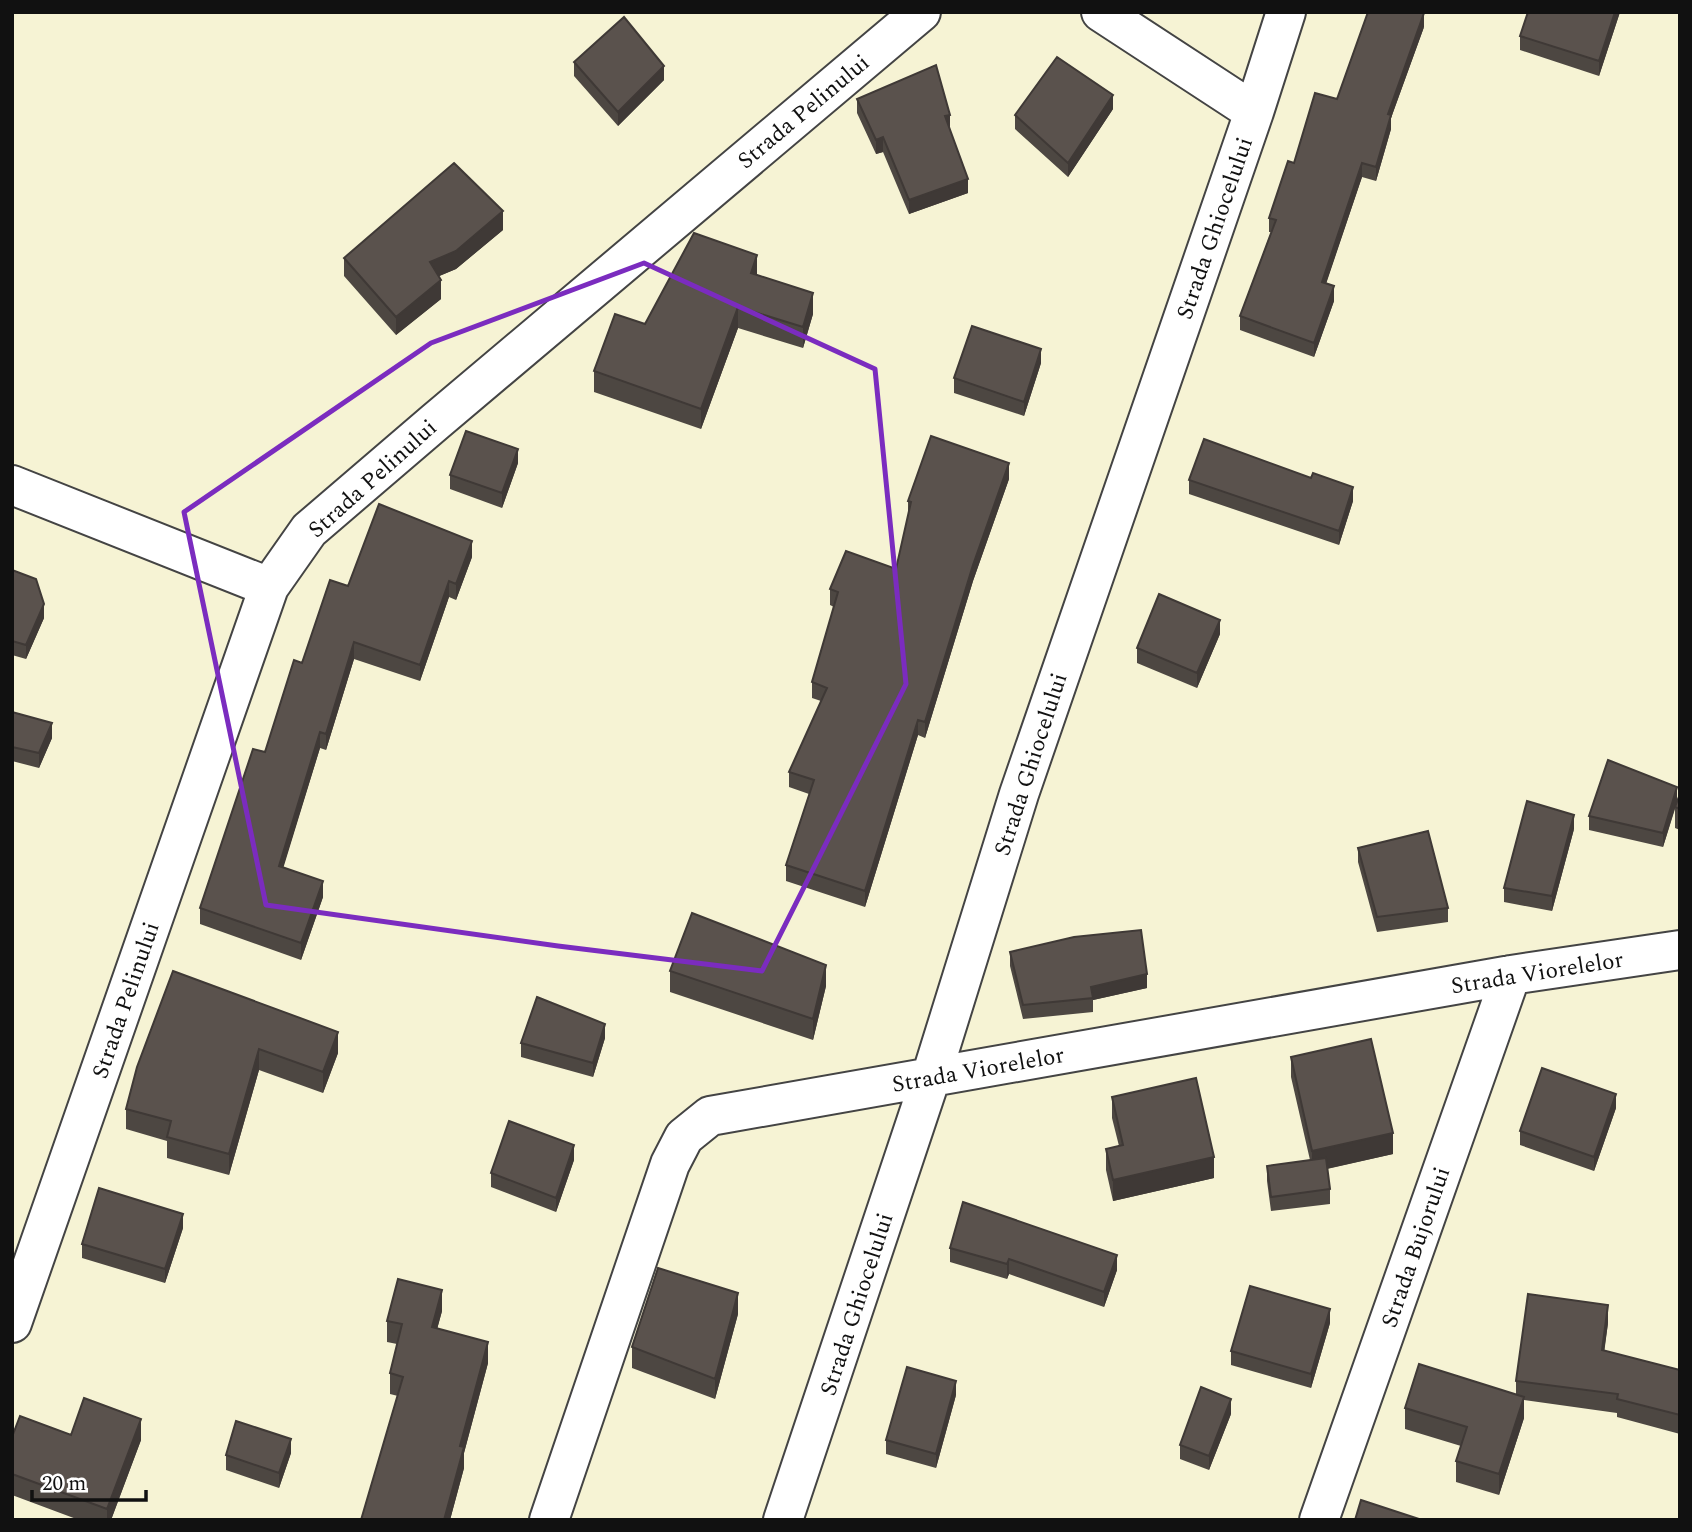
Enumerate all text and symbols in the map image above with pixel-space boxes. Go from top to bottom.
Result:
street label: Strada Pelinului [730,46,878,178]
street label: Strada Ghiocelului [1168,133,1263,324]
street label: Strada Pelinului [300,411,446,547]
street label: Strada Ghiocelului [985,668,1078,861]
street label: Strada Pelinului [83,917,170,1084]
street label: Strada Viorelelor [1448,943,1626,1004]
street label: Strada Viorelelor [889,1038,1067,1103]
street label: Strada Bujorului [1373,1162,1460,1333]
street label: Strada Ghiocelului [811,1208,904,1401]
scale bar [32,1458,145,1502]
text: 20 m [42,1468,86,1500]

